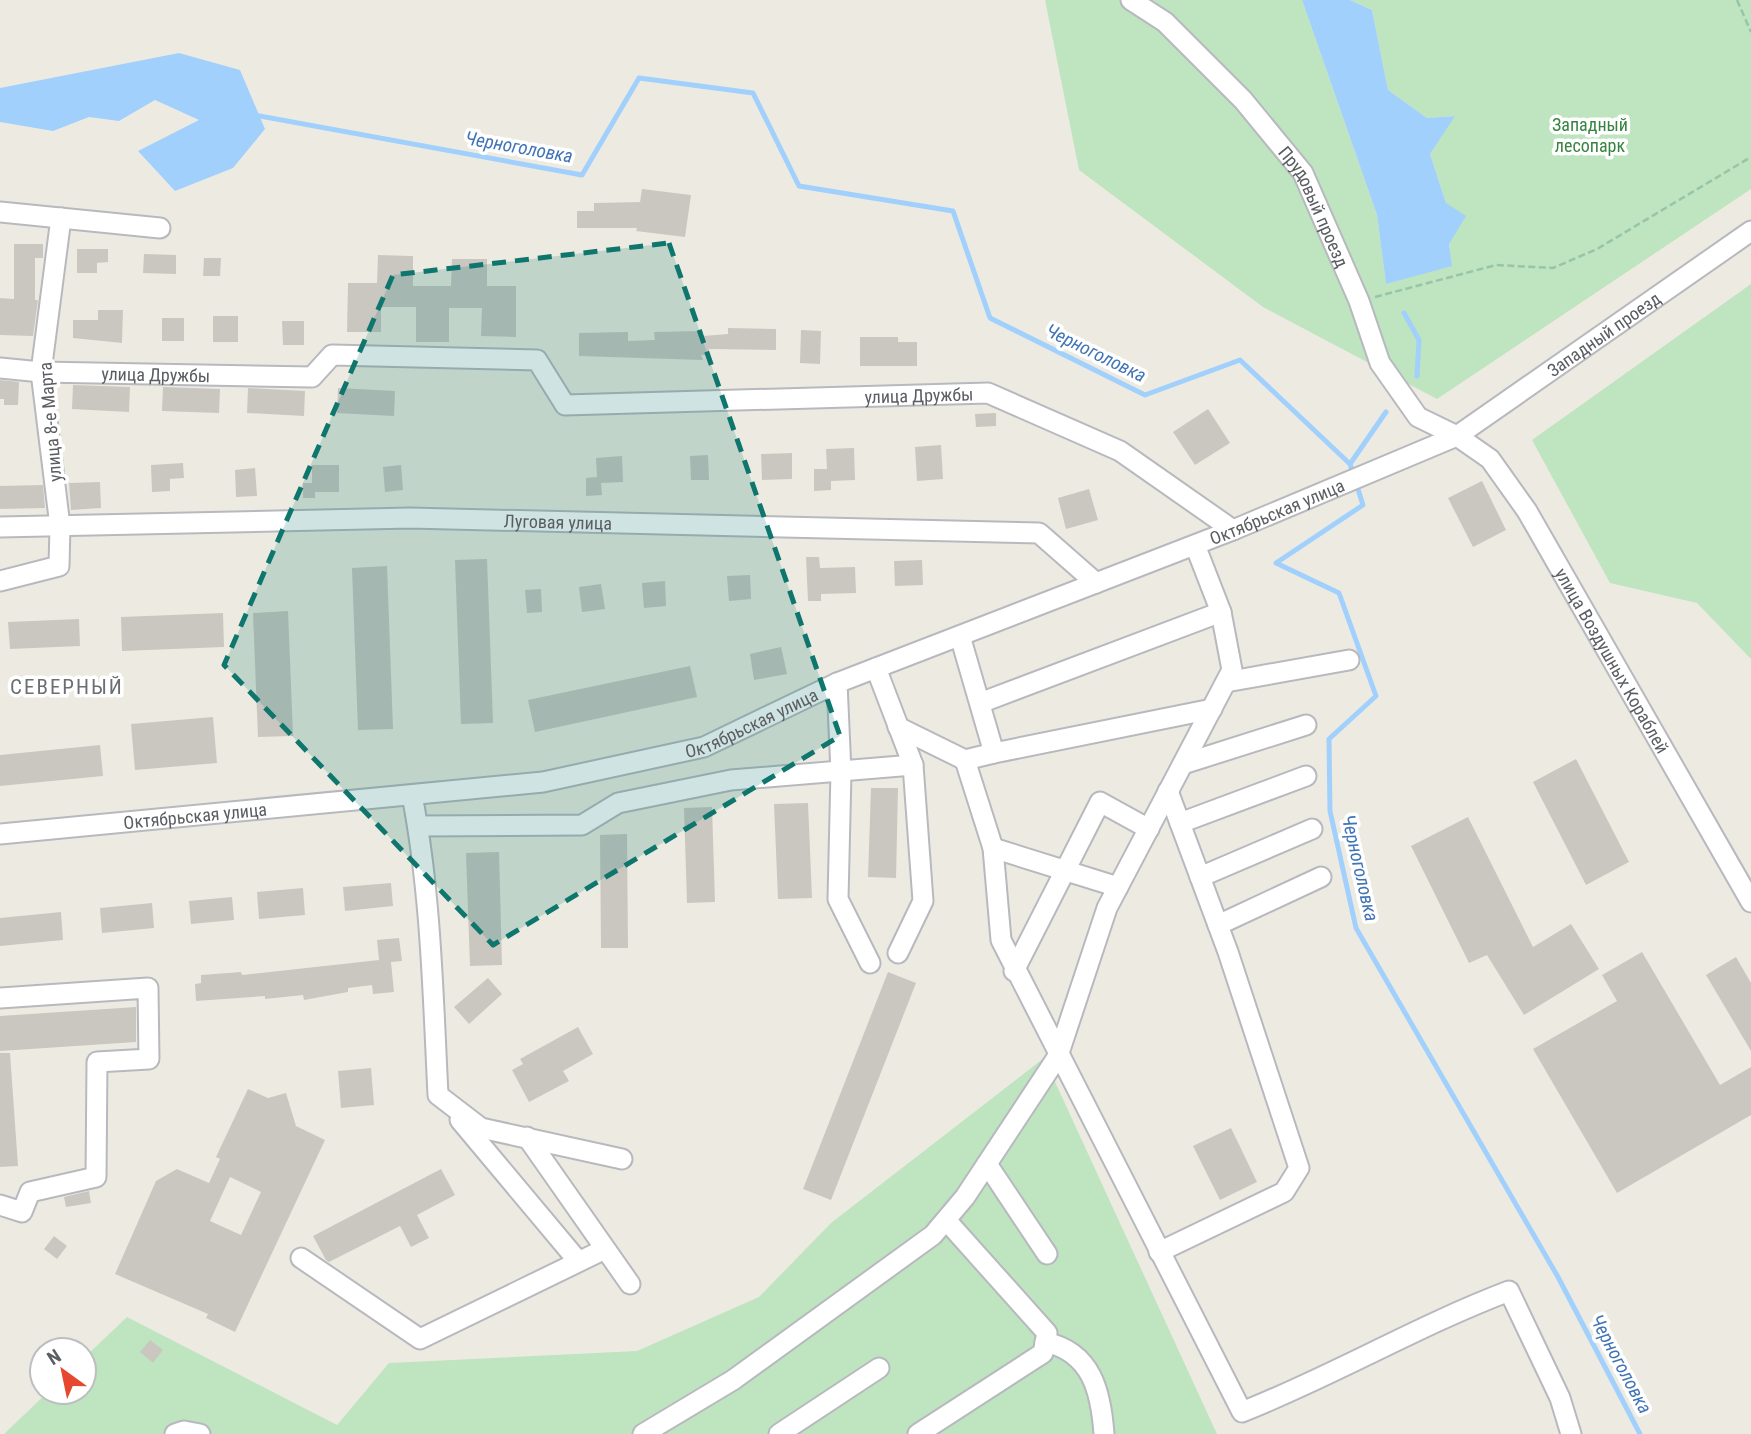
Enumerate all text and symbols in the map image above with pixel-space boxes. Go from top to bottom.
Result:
park label: Западный лесопарк [1552,114,1628,156]
water label: Черноголовка [463,126,575,168]
street label: Прудовый проезд [1275,142,1353,270]
street label: Западный проезд [1543,287,1665,381]
water label: Черноголовка [1042,319,1150,387]
street label: улица 8-е Марта [34,361,66,483]
street label: улица Дружбы [101,363,210,386]
street label: улица Дружбы [864,383,974,407]
street label: Октябрьская улица [1207,474,1347,549]
street label: Луговая улица [503,510,612,533]
street label: улица Воздушных Кораблей [1551,564,1674,757]
district label: СЕВЕРНЫЙ [10,675,124,699]
street label: Октябрьская улица [683,683,821,761]
street label: Октябрьская улица [122,798,268,833]
water label: Черноголовка [1337,812,1383,924]
water label: Черноголовка [1585,1311,1657,1417]
north arrow [28,1336,98,1406]
text: N [43,1344,65,1370]

